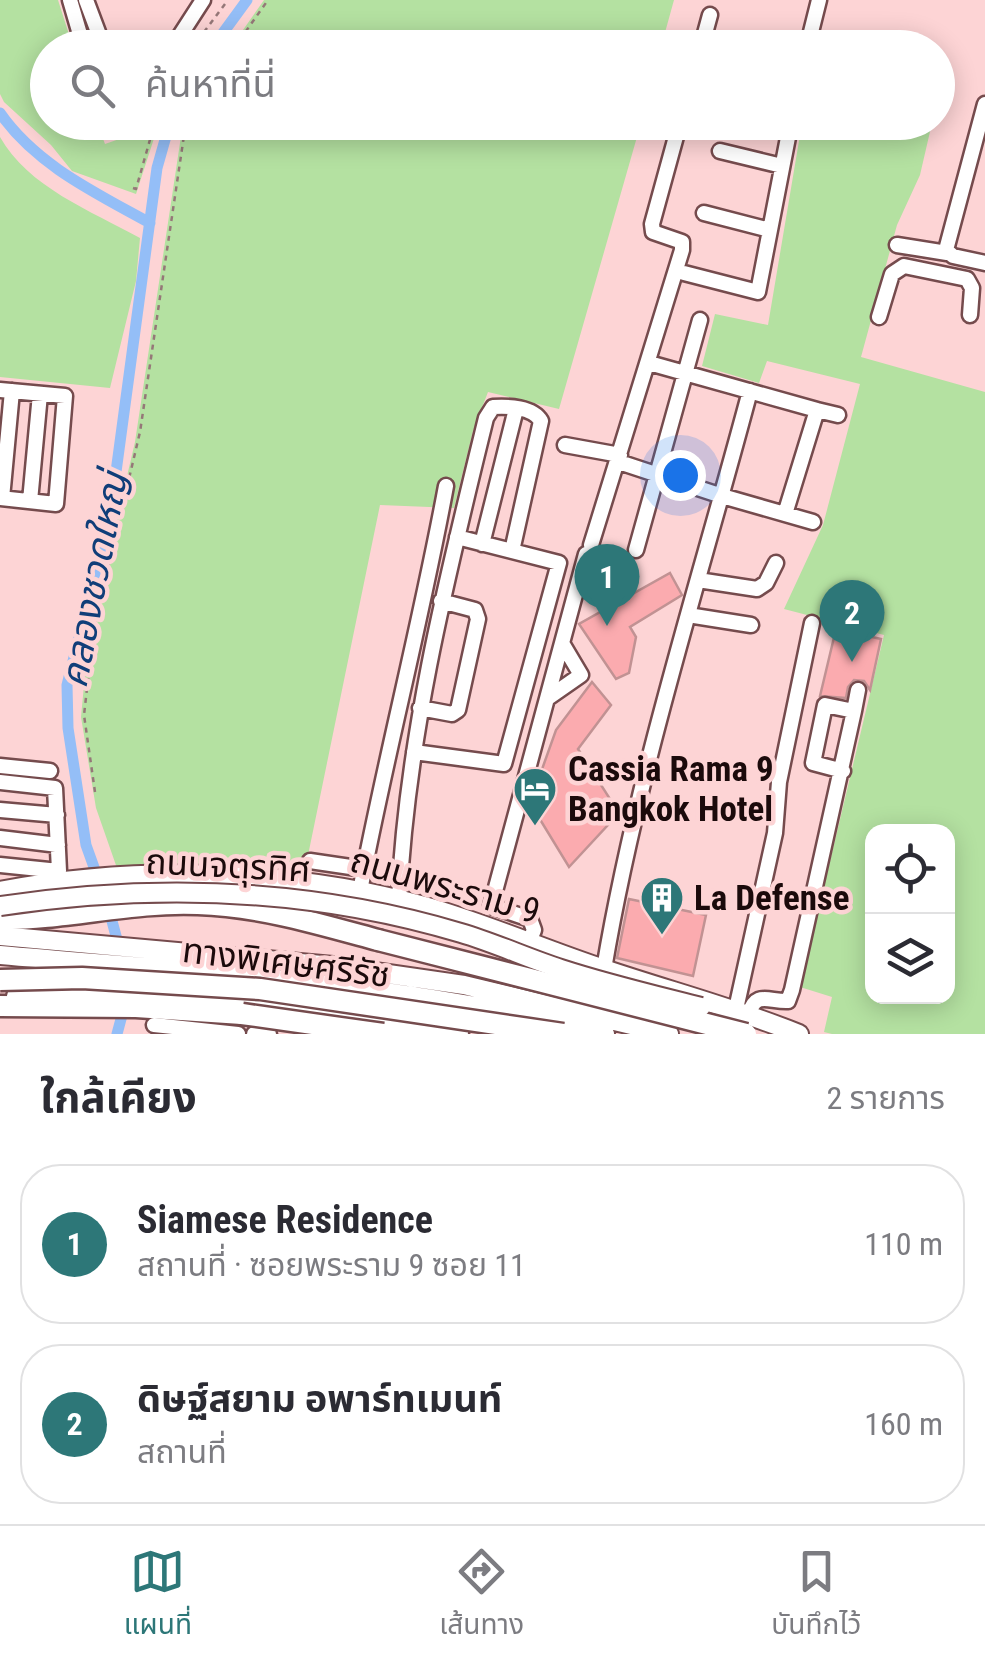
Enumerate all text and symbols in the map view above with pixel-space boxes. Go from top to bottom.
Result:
search box [30,30,955,140]
icon: search [65,58,120,113]
text: ค้นหาที่นี่ [145,62,276,106]
your location [655,450,706,501]
water label: คลองชวดใหญ่ [52,464,137,691]
pin: 1 [574,544,640,626]
pin: 2 [820,580,884,662]
place label: Cassia Rama 9 Bangkok Hotel [568,749,774,830]
hotel icon: Cassia Rama 9 Bangkok Hotel [512,766,558,827]
map controls [865,824,955,1004]
button: locate [865,824,955,914]
street label: ถนนพระราม 9 [345,839,545,933]
street label: ถนนจตุรทิศ [144,841,312,891]
building icon: La Defense [639,875,685,936]
place label: La Defense [694,878,850,919]
button: layers [865,914,955,1004]
street label: ทางพิเศษศรีรัช [180,930,392,996]
text: ใกล้เคียง [40,1073,197,1122]
text: 2 รายการ [826,1079,945,1117]
text: Siamese Residence [137,1198,433,1242]
text: 1 [66,1225,83,1263]
text: 110 m [864,1225,943,1263]
text: สถานที่ · ซอยพระราม 9 ซอย 11 [137,1246,526,1284]
text: ดิษฐ์สยาม อพาร์ทเมนท์ [137,1377,502,1421]
text: 2 [66,1405,83,1443]
text: 160 m [864,1405,943,1443]
text: สถานที่ [137,1433,227,1471]
tab: แผนที่ [124,1544,192,1647]
tab: เส้นทาง [439,1544,524,1647]
tab: บันทึกไว้ [771,1544,861,1647]

